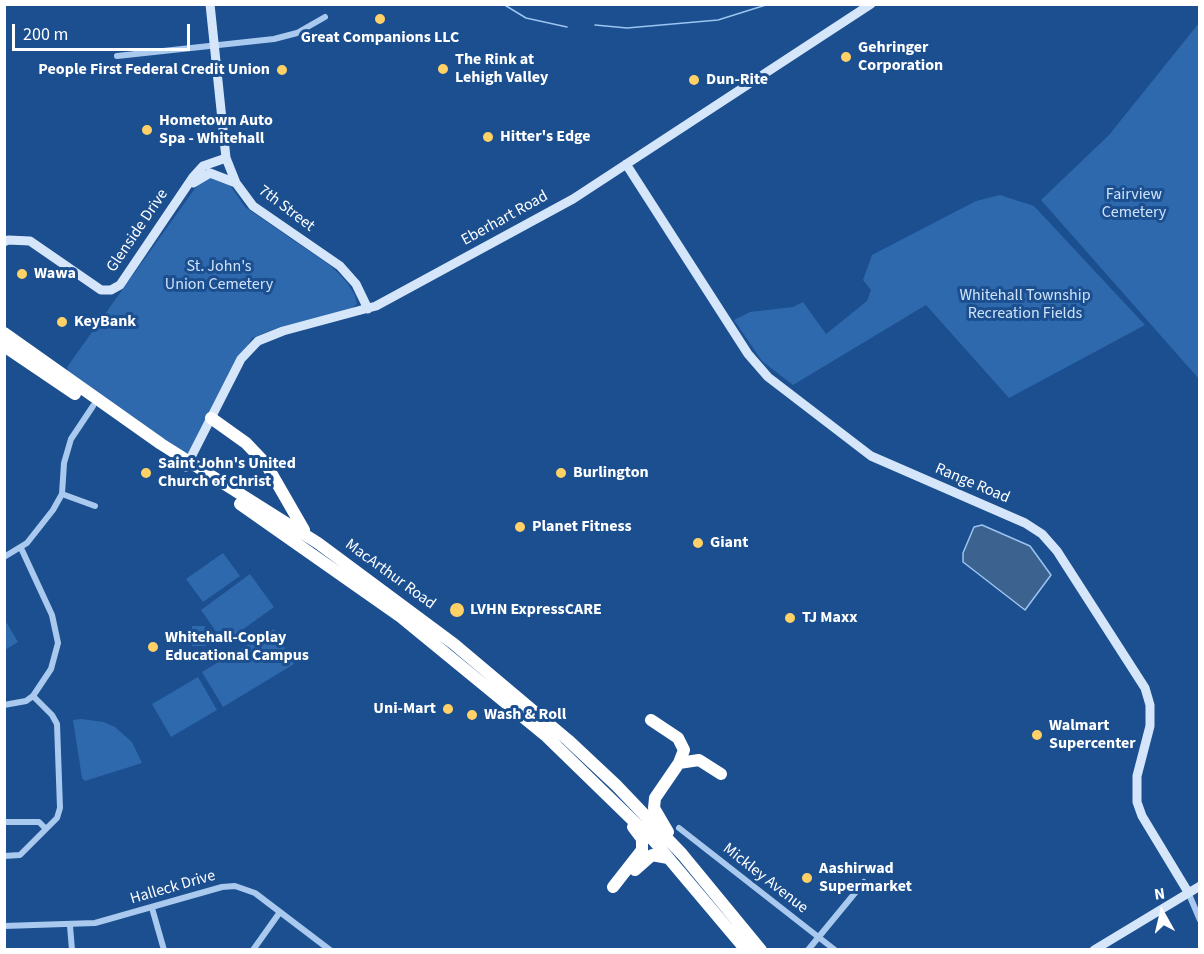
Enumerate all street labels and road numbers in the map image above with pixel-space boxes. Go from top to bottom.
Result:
street label: 7th Street [254,182,318,236]
street label: Glenside Drive [103,186,173,276]
street label: Eberhart Road [458,187,552,251]
street label: Range Road [932,460,1012,508]
street label: MacArthur Road [341,536,439,614]
street label: Mickley Avenue [719,840,811,918]
street label: Halleck Drive [128,867,218,909]

